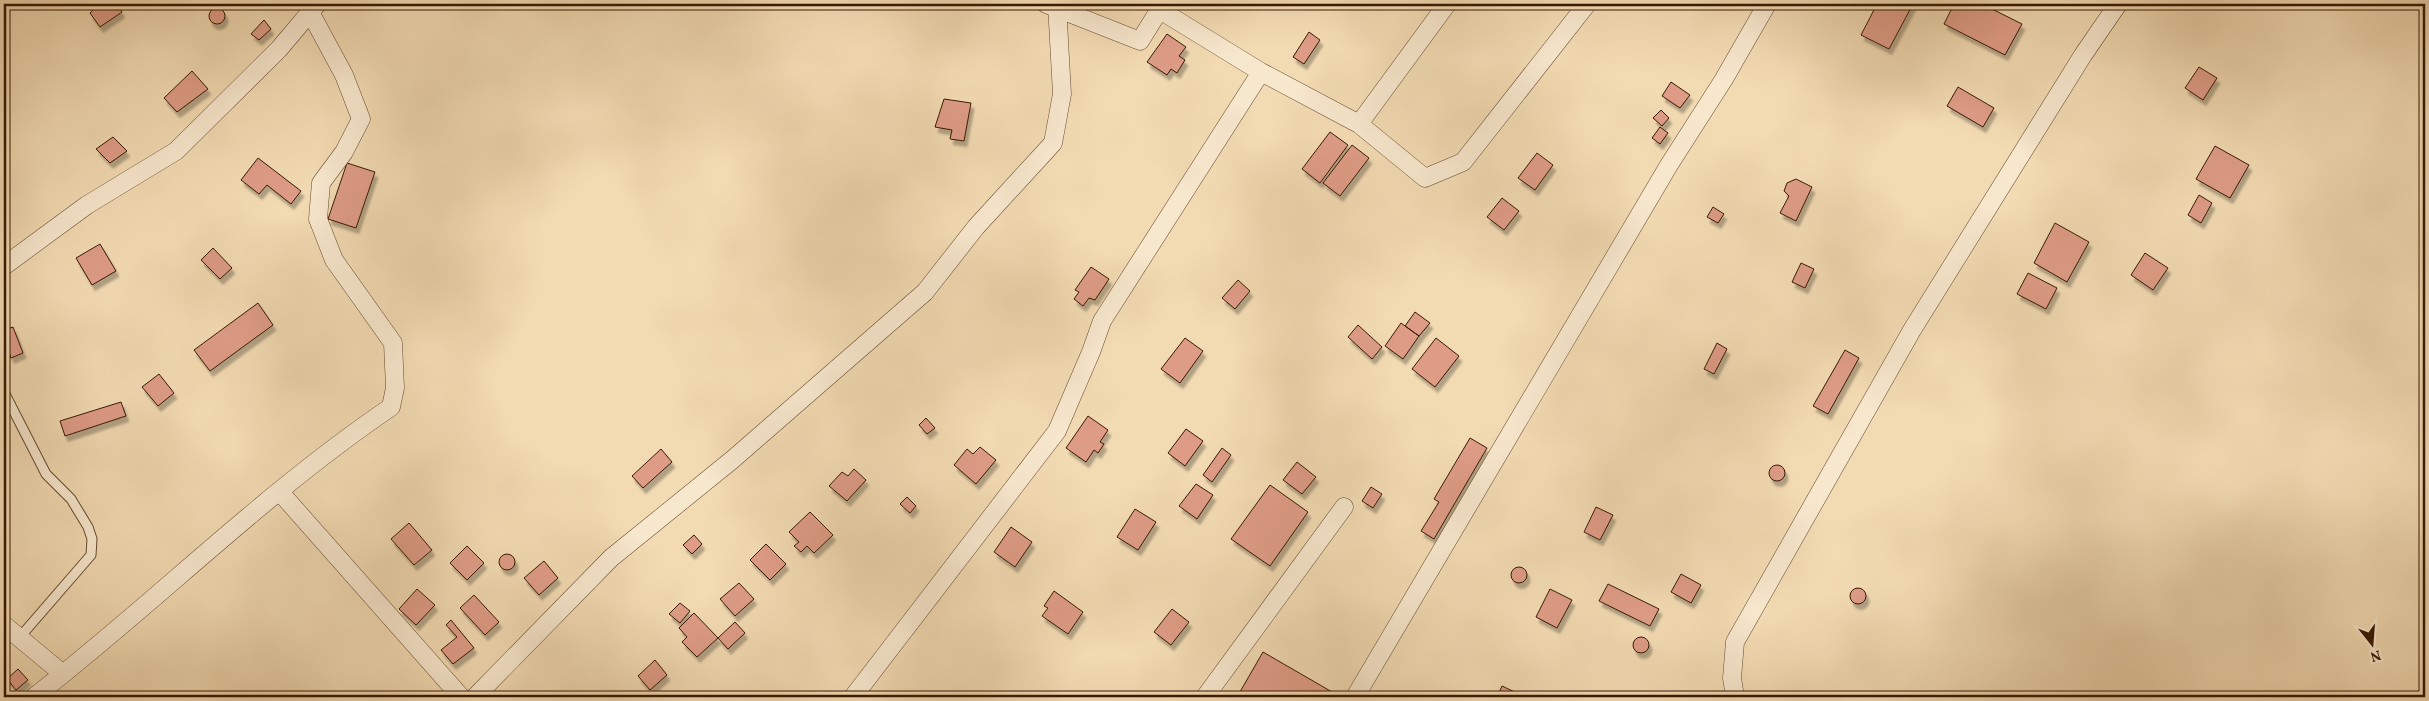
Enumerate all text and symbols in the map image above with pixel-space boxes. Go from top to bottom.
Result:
north arrow [2346,618,2396,668]
text: N [2368,644,2383,666]

